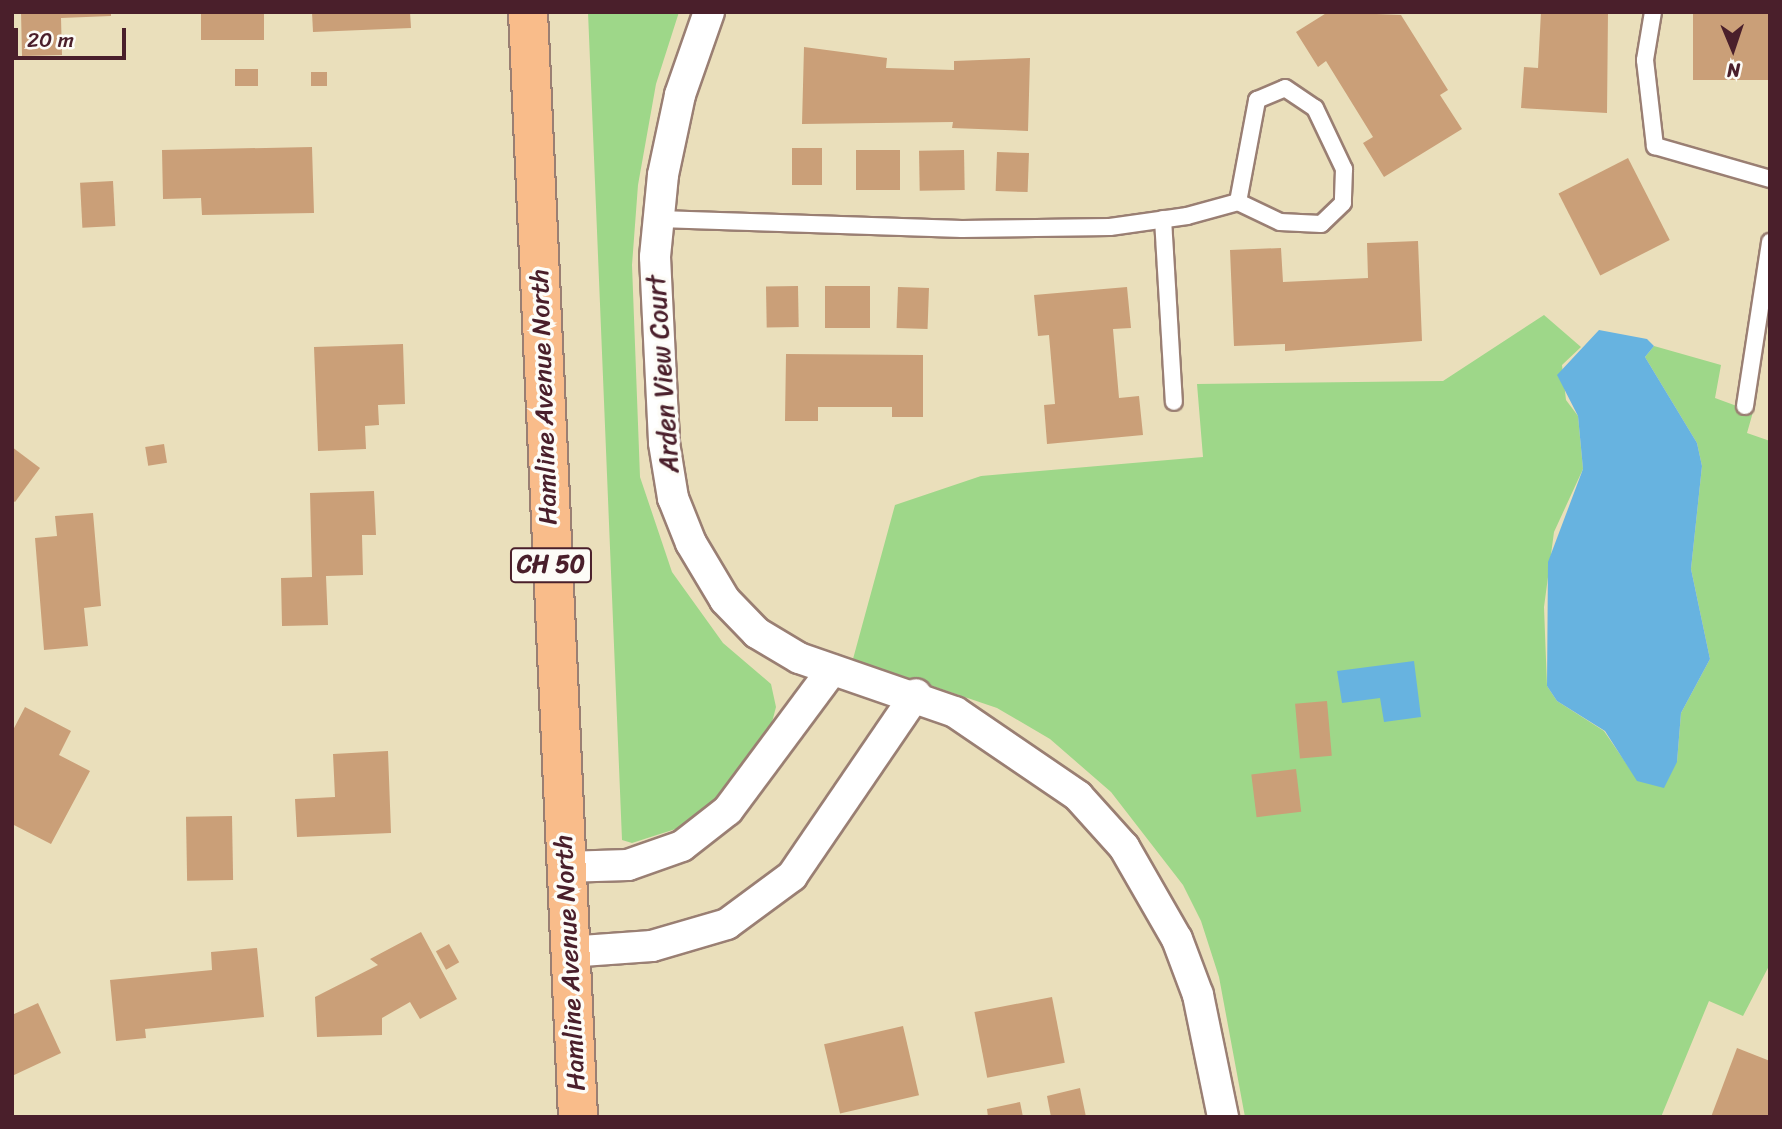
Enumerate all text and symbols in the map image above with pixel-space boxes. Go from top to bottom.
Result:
scale bar [18,14,130,58]
north arrow [1698,14,1768,84]
text: 20 m [27,21,74,59]
text: N [1727,54,1741,87]
street label: Hamline Avenue North [524,269,564,525]
street label: Arden View Court [640,272,686,476]
road number: CH 50 [509,544,593,586]
street label: Hamline Avenue North [548,834,592,1092]

